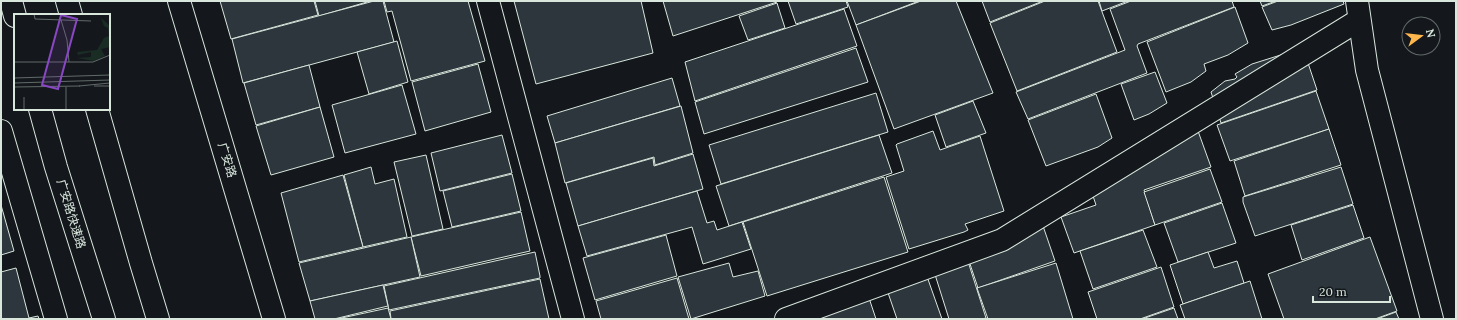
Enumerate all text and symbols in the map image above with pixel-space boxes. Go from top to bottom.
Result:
inset map [14,14,110,110]
north arrow [1401,16,1441,56]
text: N [1423,27,1439,40]
street label: 广安路 [215,140,240,179]
street label: 广安路快速路 [54,177,89,250]
scale bar [1313,278,1390,304]
text: 20 m [1319,284,1347,299]

